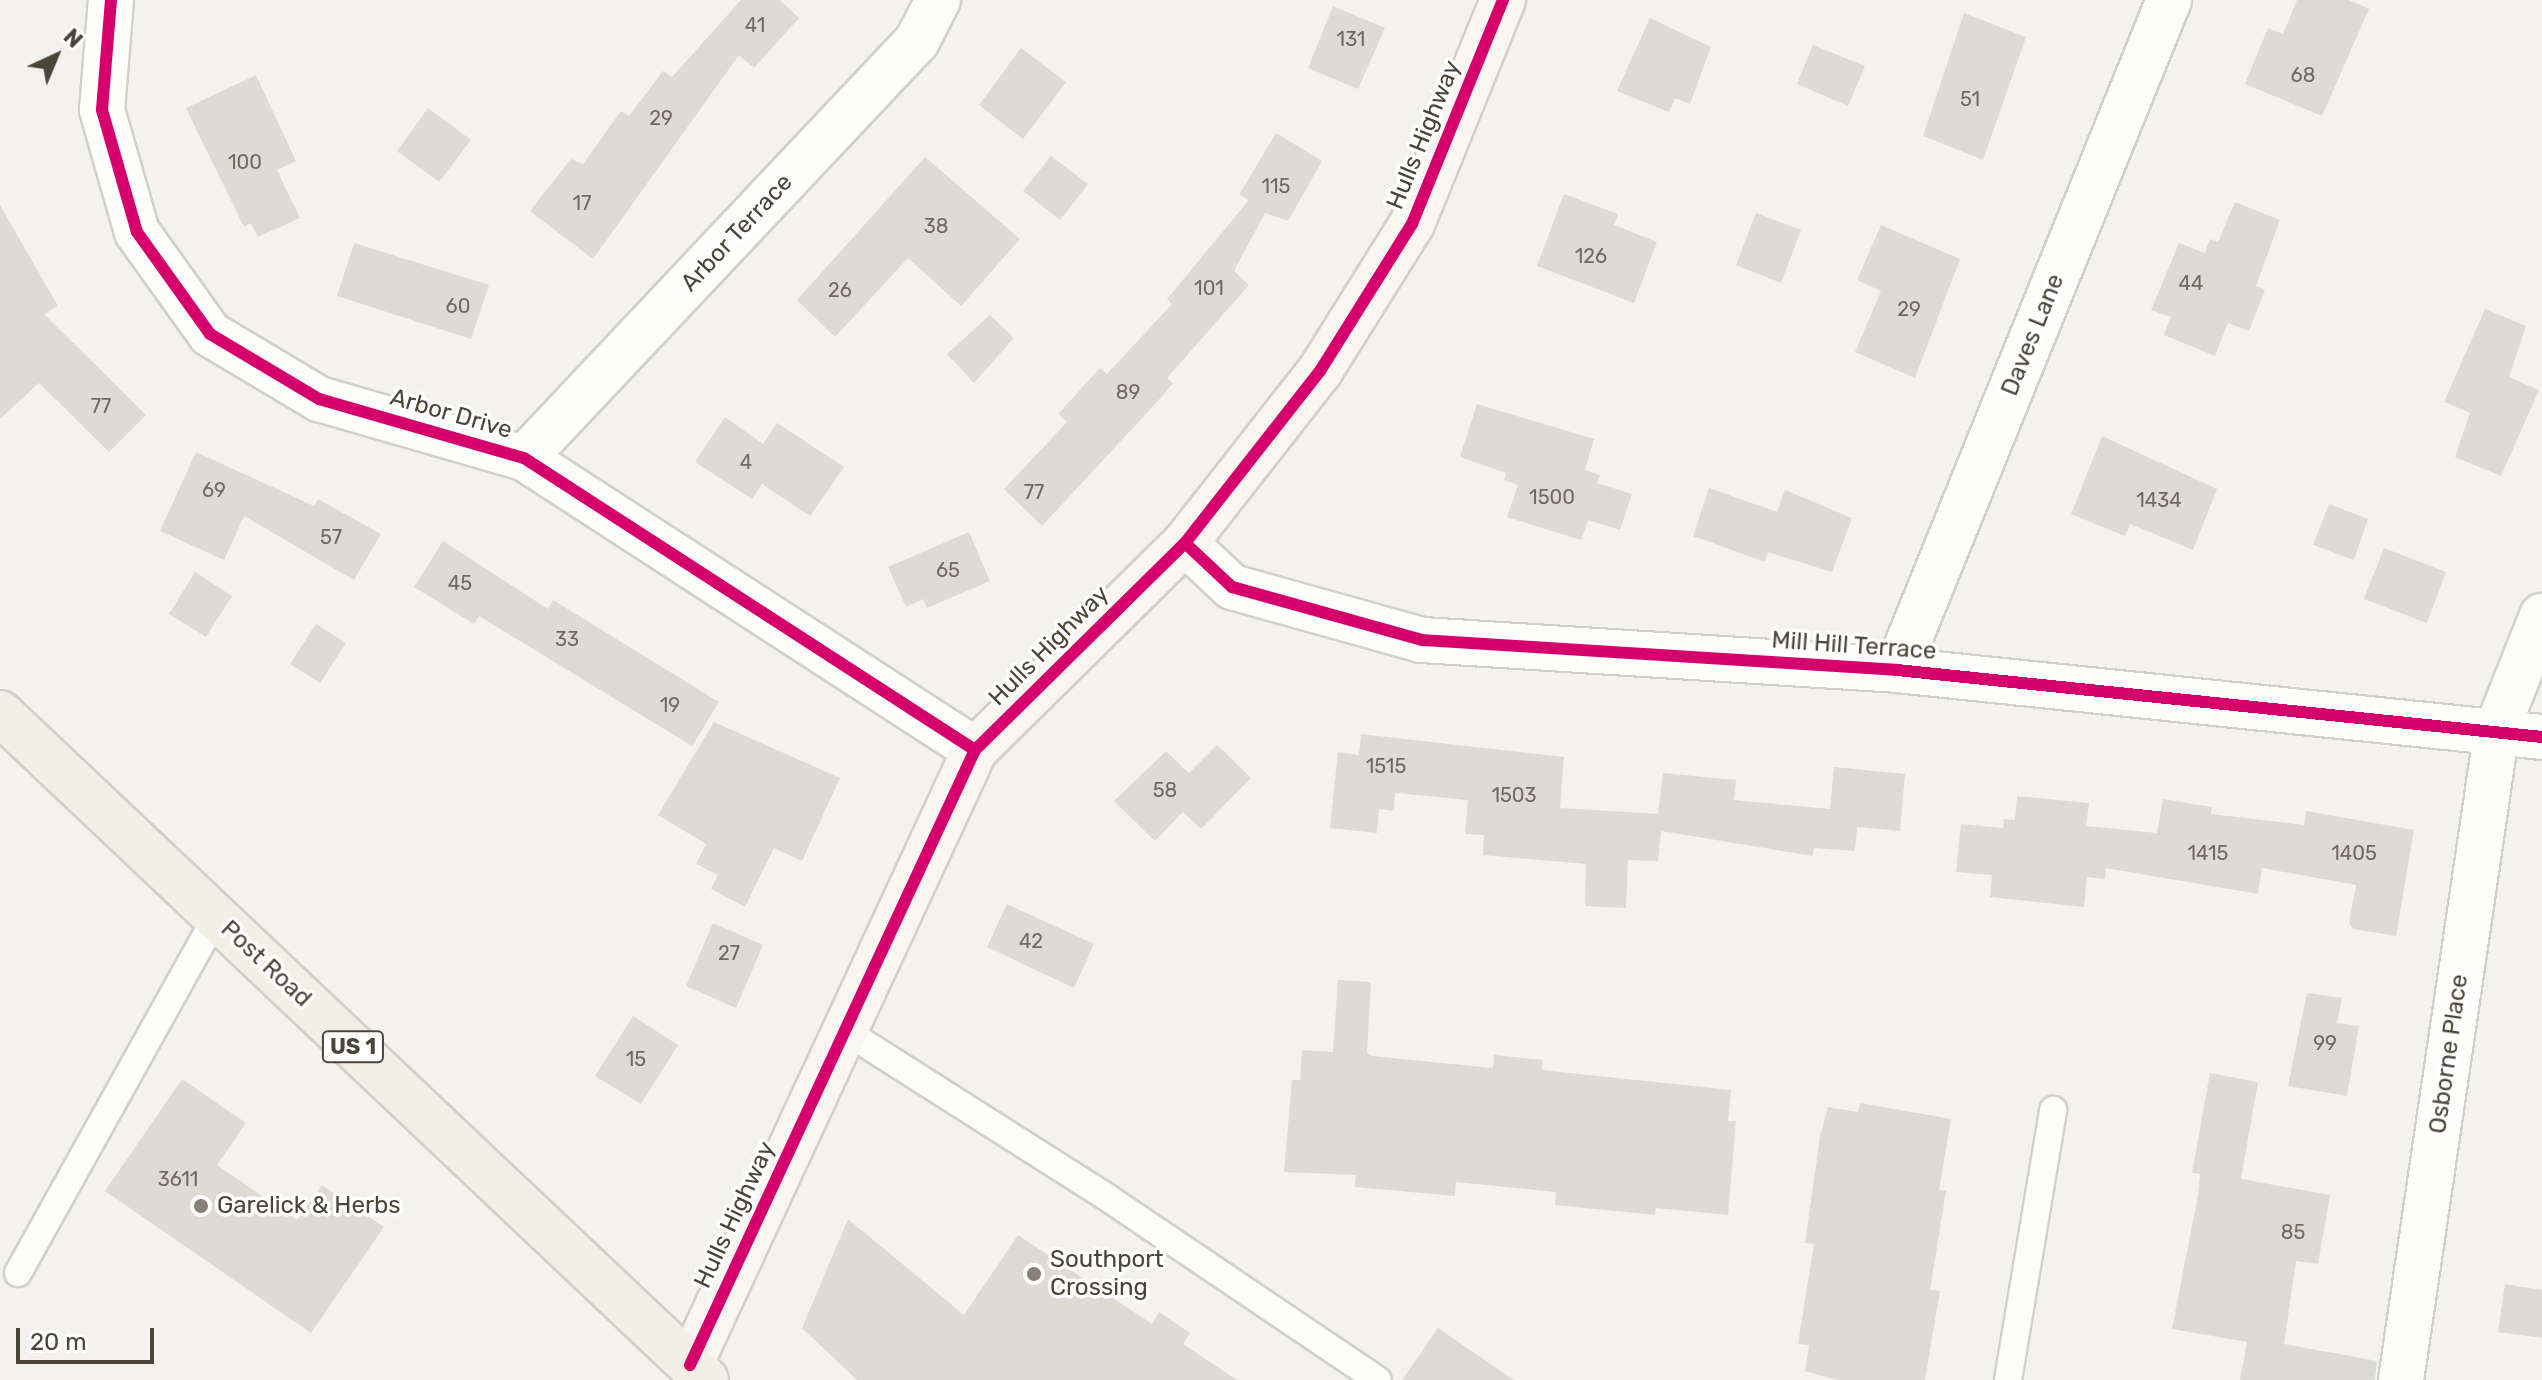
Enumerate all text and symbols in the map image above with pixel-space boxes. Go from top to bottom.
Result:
house number: 41 [745,13,765,37]
north arrow [16,16,96,96]
text: N [58,23,88,54]
house number: 131 [1337,27,1365,51]
street label: Hulls Highway [1381,56,1467,214]
house number: 68 [2291,63,2315,87]
house number: 51 [1960,87,1980,111]
house number: 29 [649,106,673,130]
house number: 100 [228,150,262,174]
street label: Arbor Terrace [675,168,799,298]
house number: 115 [1262,174,1290,198]
house number: 17 [573,191,591,215]
house number: 38 [924,214,948,238]
house number: 126 [1575,244,1607,268]
street label: Daves Lane [1996,270,2070,400]
house number: 44 [2179,271,2203,295]
house number: 101 [1194,276,1224,300]
house number: 26 [828,278,852,302]
house number: 60 [446,294,470,318]
house number: 29 [1897,297,1921,321]
house number: 89 [1116,380,1140,404]
street label: Arbor Drive [386,383,516,445]
house number: 77 [91,394,111,418]
house number: 4 [740,450,752,474]
house number: 69 [202,478,226,502]
house number: 77 [1024,480,1044,504]
house number: 1500 [1529,485,1575,509]
house number: 1434 [2136,488,2182,512]
house number: 57 [320,525,342,549]
house number: 65 [936,558,960,582]
house number: 45 [448,571,472,595]
street label: Hulls Highway [983,580,1115,712]
street label: Mill Hill Terrace [1770,626,1938,666]
house number: 33 [555,627,579,651]
house number: 19 [660,693,680,717]
house number: 1515 [1366,754,1406,778]
house number: 58 [1153,778,1177,802]
house number: 1503 [1491,783,1537,807]
house number: 1415 [2187,841,2229,865]
house number: 1405 [2331,841,2377,865]
street label: Post Road [215,915,317,1013]
house number: 42 [1019,929,1043,953]
house number: 27 [718,941,740,965]
street label: Osborne Place [2424,972,2474,1136]
road number: US 1 [321,1029,385,1065]
house number: 99 [2313,1031,2337,1055]
house number: 15 [626,1047,646,1071]
street label: Hulls Highway [689,1137,781,1293]
house number: 3611 [158,1167,198,1191]
place label: Garelick & Herbs [217,1192,401,1220]
marker: Garelick & Herbs [192,1197,210,1215]
house number: 85 [2281,1220,2305,1244]
place label: Southport Crossing [1050,1246,1164,1302]
marker: Southport Crossing [1025,1265,1043,1283]
scale bar [20,1312,158,1362]
text: 20 m [30,1328,87,1356]

